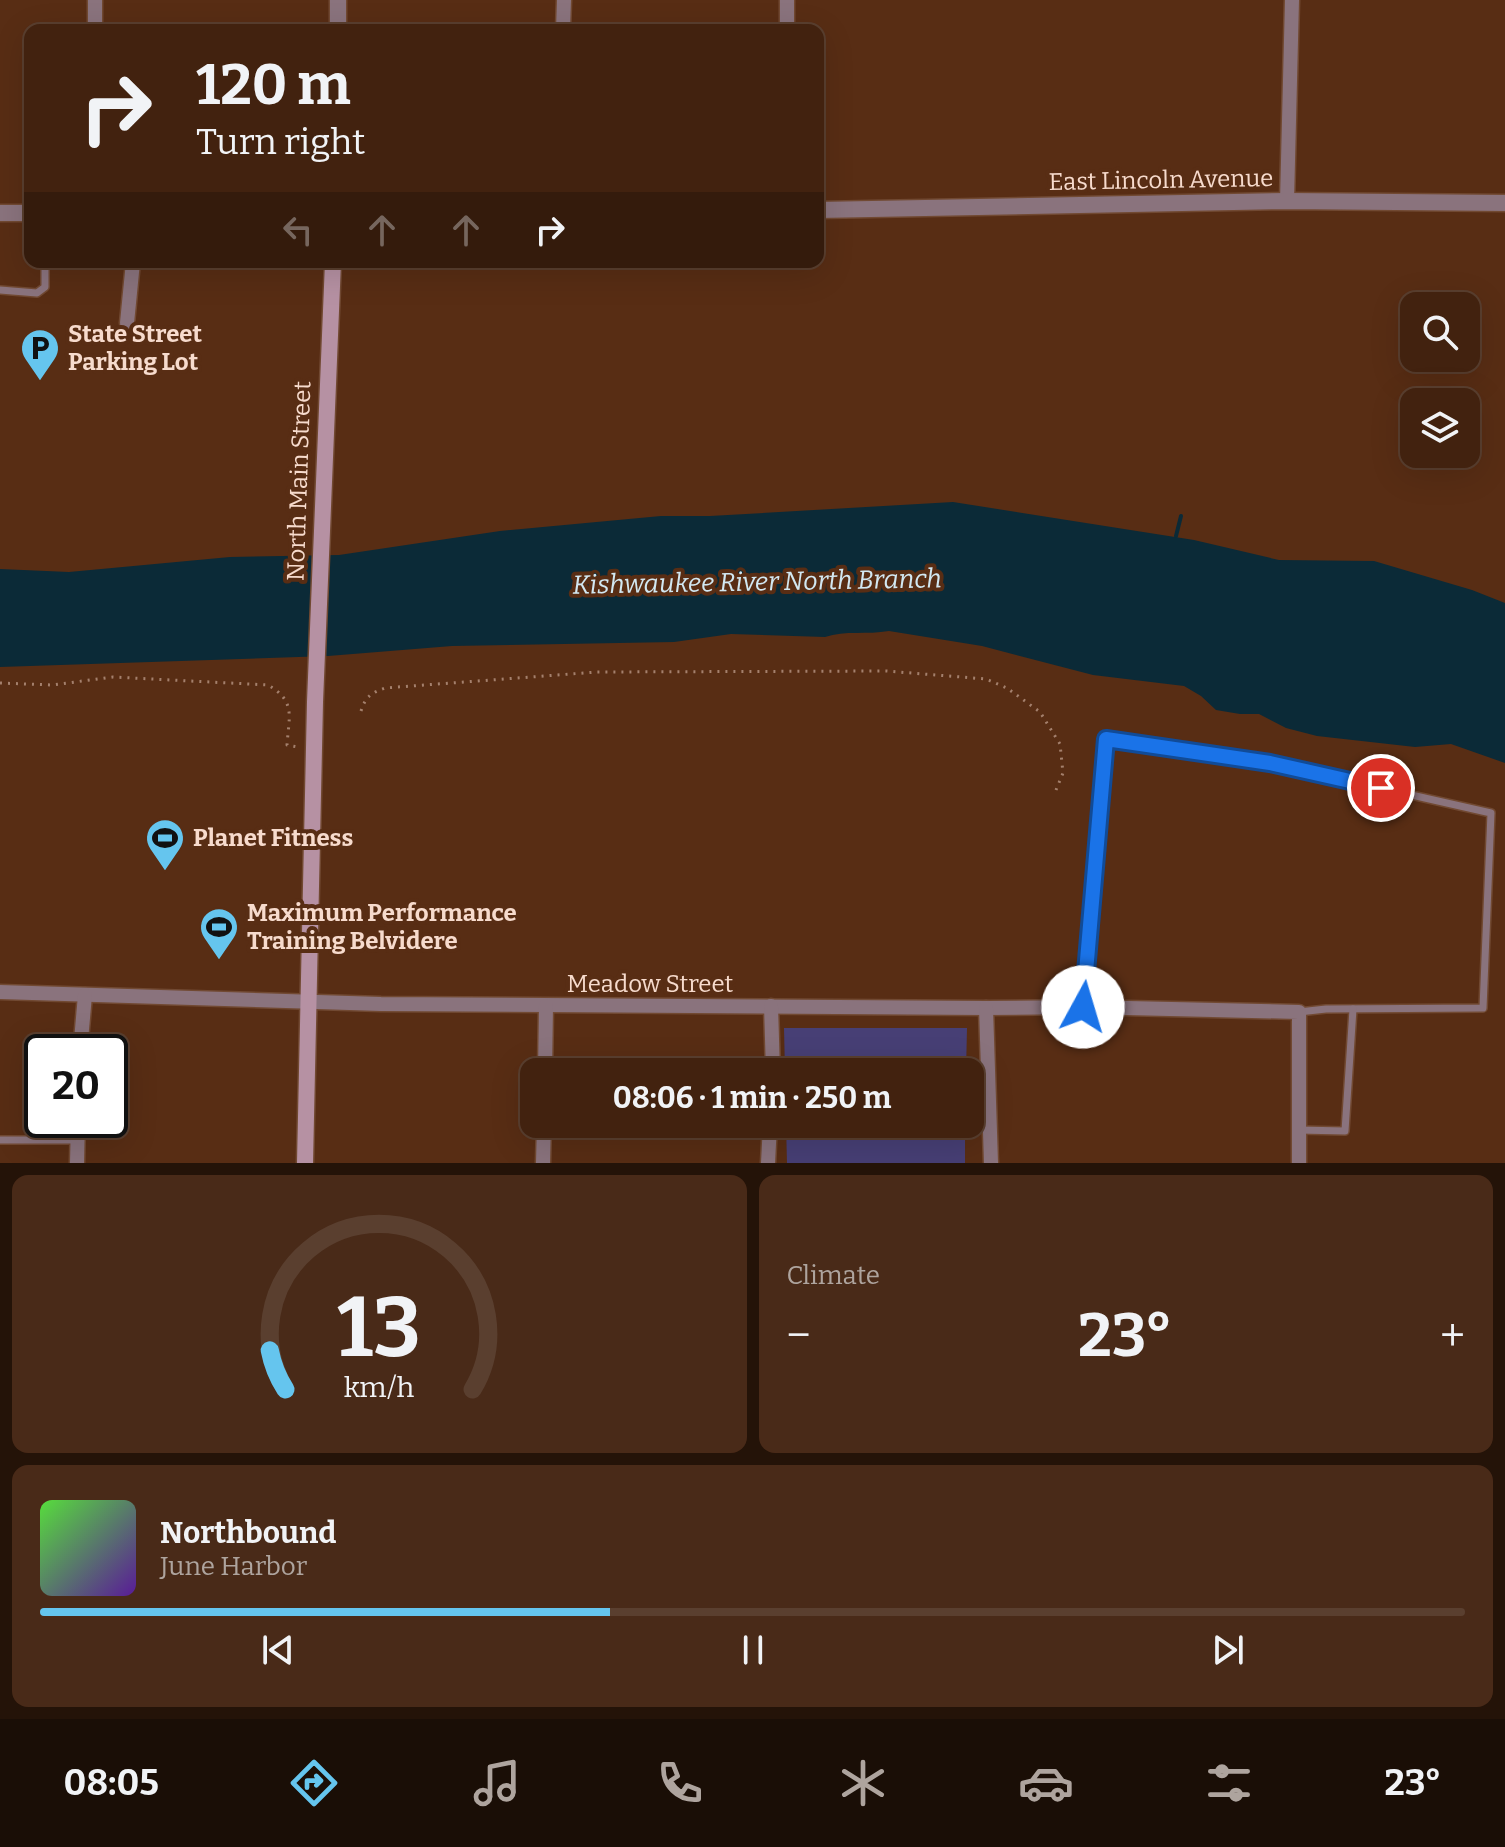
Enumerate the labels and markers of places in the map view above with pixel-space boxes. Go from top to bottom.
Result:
place label: State Street Parking Lot [68,320,203,376]
parking icon: State Street Parking Lot [19,327,61,382]
pin [1347,754,1415,822]
sports icon: Planet Fitness [144,817,186,872]
place label: Planet Fitness [193,824,353,852]
place label: Maximum Performance Training Belvidere [247,899,517,955]
sports icon: Maximum Performance Training Belvidere [198,906,240,961]

